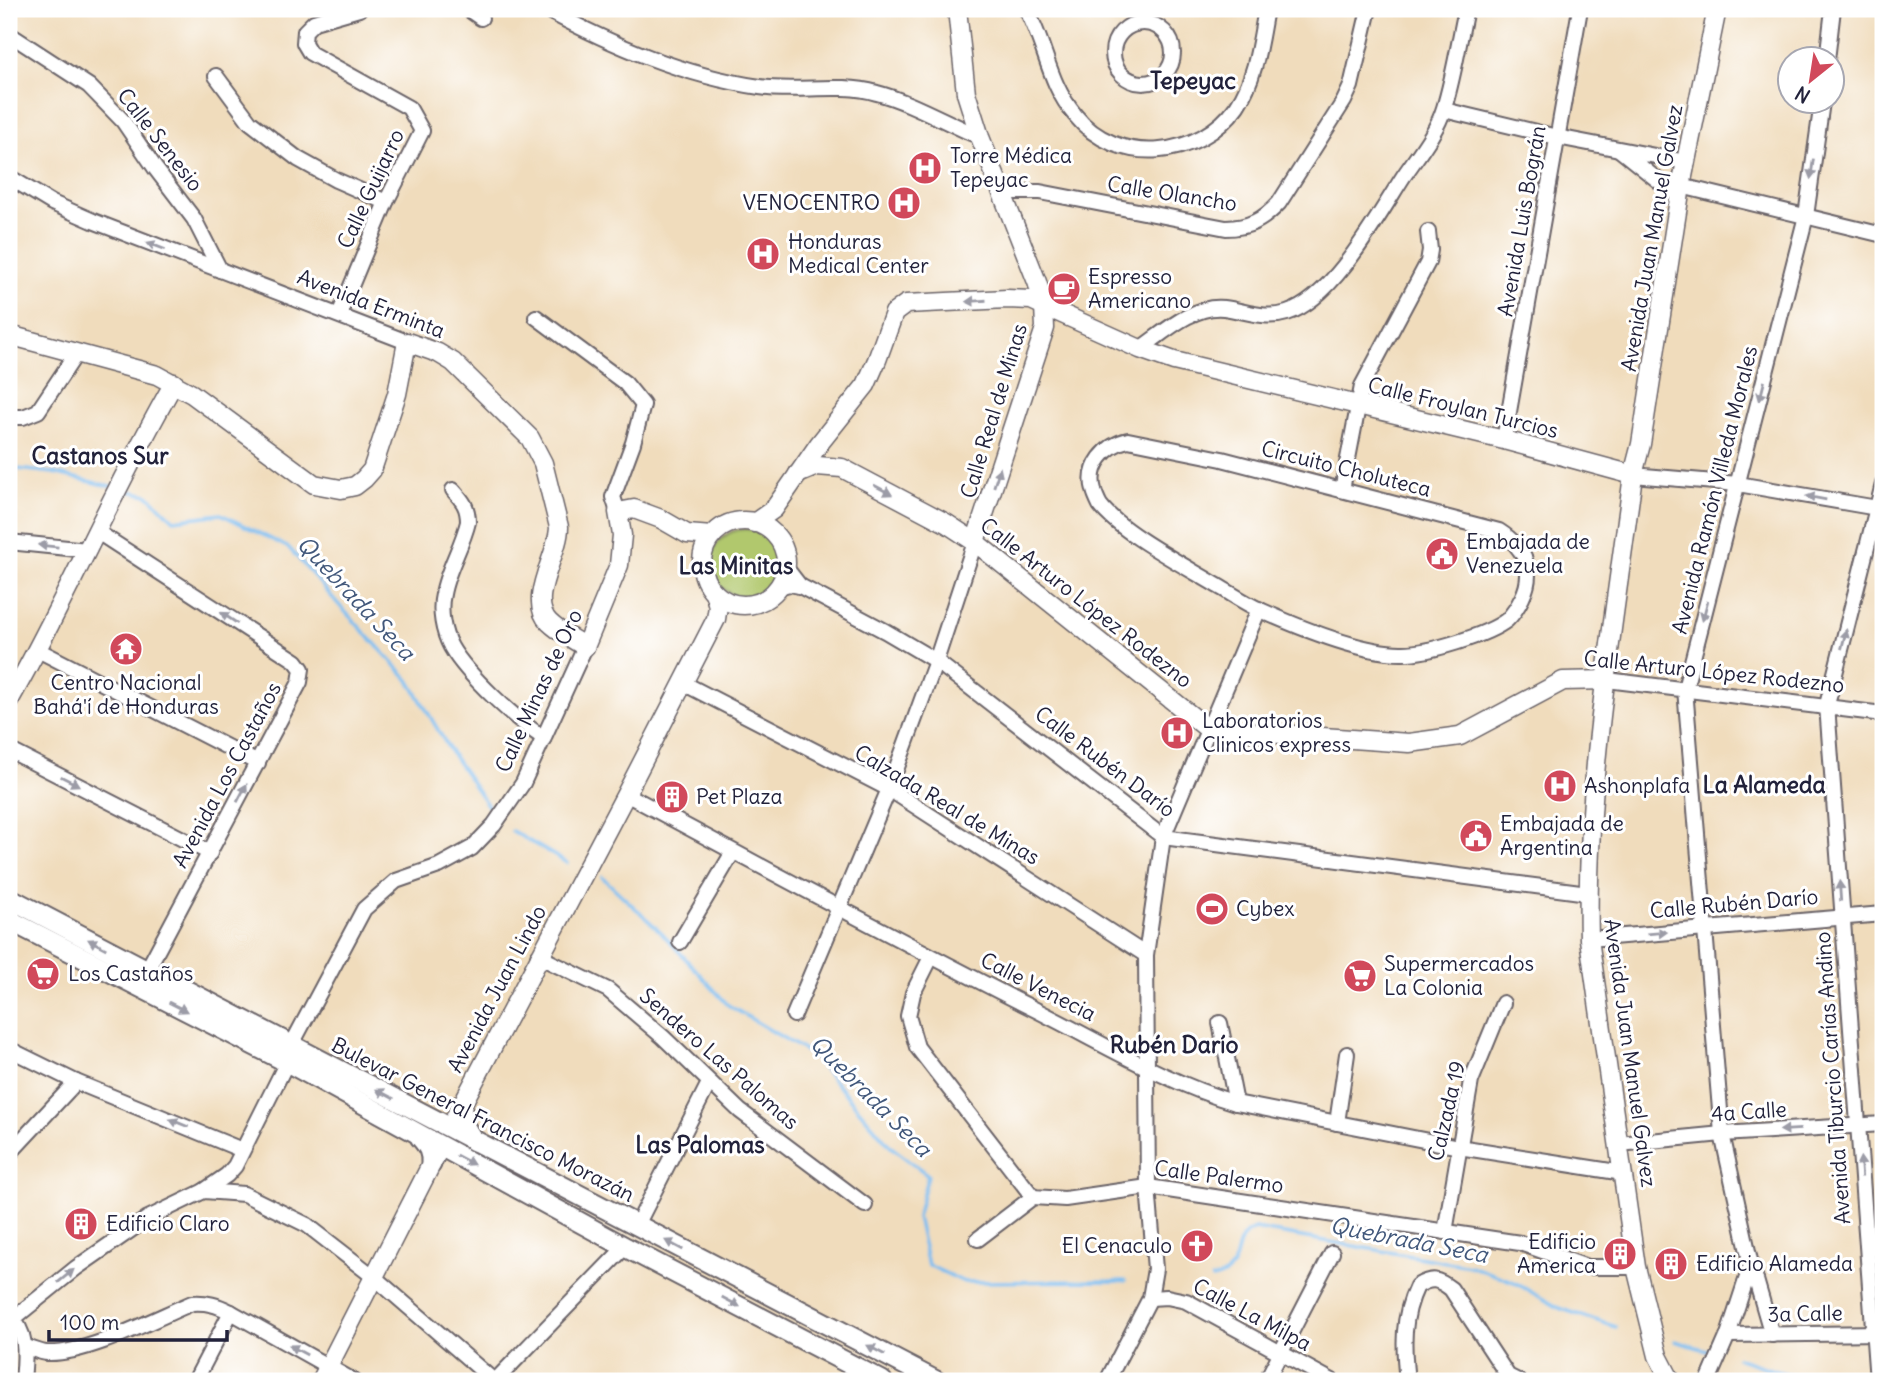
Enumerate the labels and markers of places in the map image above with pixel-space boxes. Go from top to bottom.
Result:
place label: Torre Médica Tepeyac [950,142,1072,193]
hospital icon: Torre Médica Tepeyac [906,149,944,187]
hospital icon: VENOCENTRO [885,184,923,222]
place label: VENOCENTRO [743,189,880,216]
place label: Honduras Medical Center [788,228,929,279]
hospital icon: Honduras Medical Center [744,235,782,273]
place label: Espresso Americano [1088,263,1191,314]
cafe icon: Espresso Americano [1045,270,1083,308]
place label: Embajada de Venezuela [1466,528,1590,579]
public building icon: Embajada de Venezuela [1423,535,1461,573]
temple icon: Centro Nacional Bahá'í de Honduras [107,630,145,668]
place label: Centro Nacional Bahá'í de Honduras [33,669,219,720]
place label: Laboratorios Clinicos express [1202,707,1351,758]
hospital icon: Laboratorios Clinicos express [1158,714,1196,752]
hospital icon: Ashonplafa [1541,767,1579,805]
place label: Ashonplafa [1584,772,1690,799]
building icon: Pet Plaza [653,778,691,816]
place label: Pet Plaza [696,783,782,810]
place label: Embajada de Argentina [1500,810,1624,861]
public building icon: Embajada de Argentina [1457,817,1495,855]
sports icon: Cybex [1193,890,1231,928]
place label: Cybex [1236,895,1295,922]
place label: Supermercados La Colonia [1384,950,1534,1001]
supermarket icon: Los Castaños [24,955,62,993]
supermarket icon: Supermercados La Colonia [1341,957,1379,995]
place label: Los Castaños [68,960,193,987]
building icon: Edificio Claro [62,1205,100,1243]
place label: Edificio Claro [106,1210,230,1237]
church icon: El Cenaculo [1178,1227,1216,1265]
place label: Edificio America [1517,1228,1596,1279]
place label: El Cenaculo [1062,1232,1172,1259]
building icon: Edificio America [1601,1235,1639,1273]
building icon: Edificio Alameda [1652,1245,1690,1283]
place label: Edificio Alameda [1696,1250,1853,1277]

